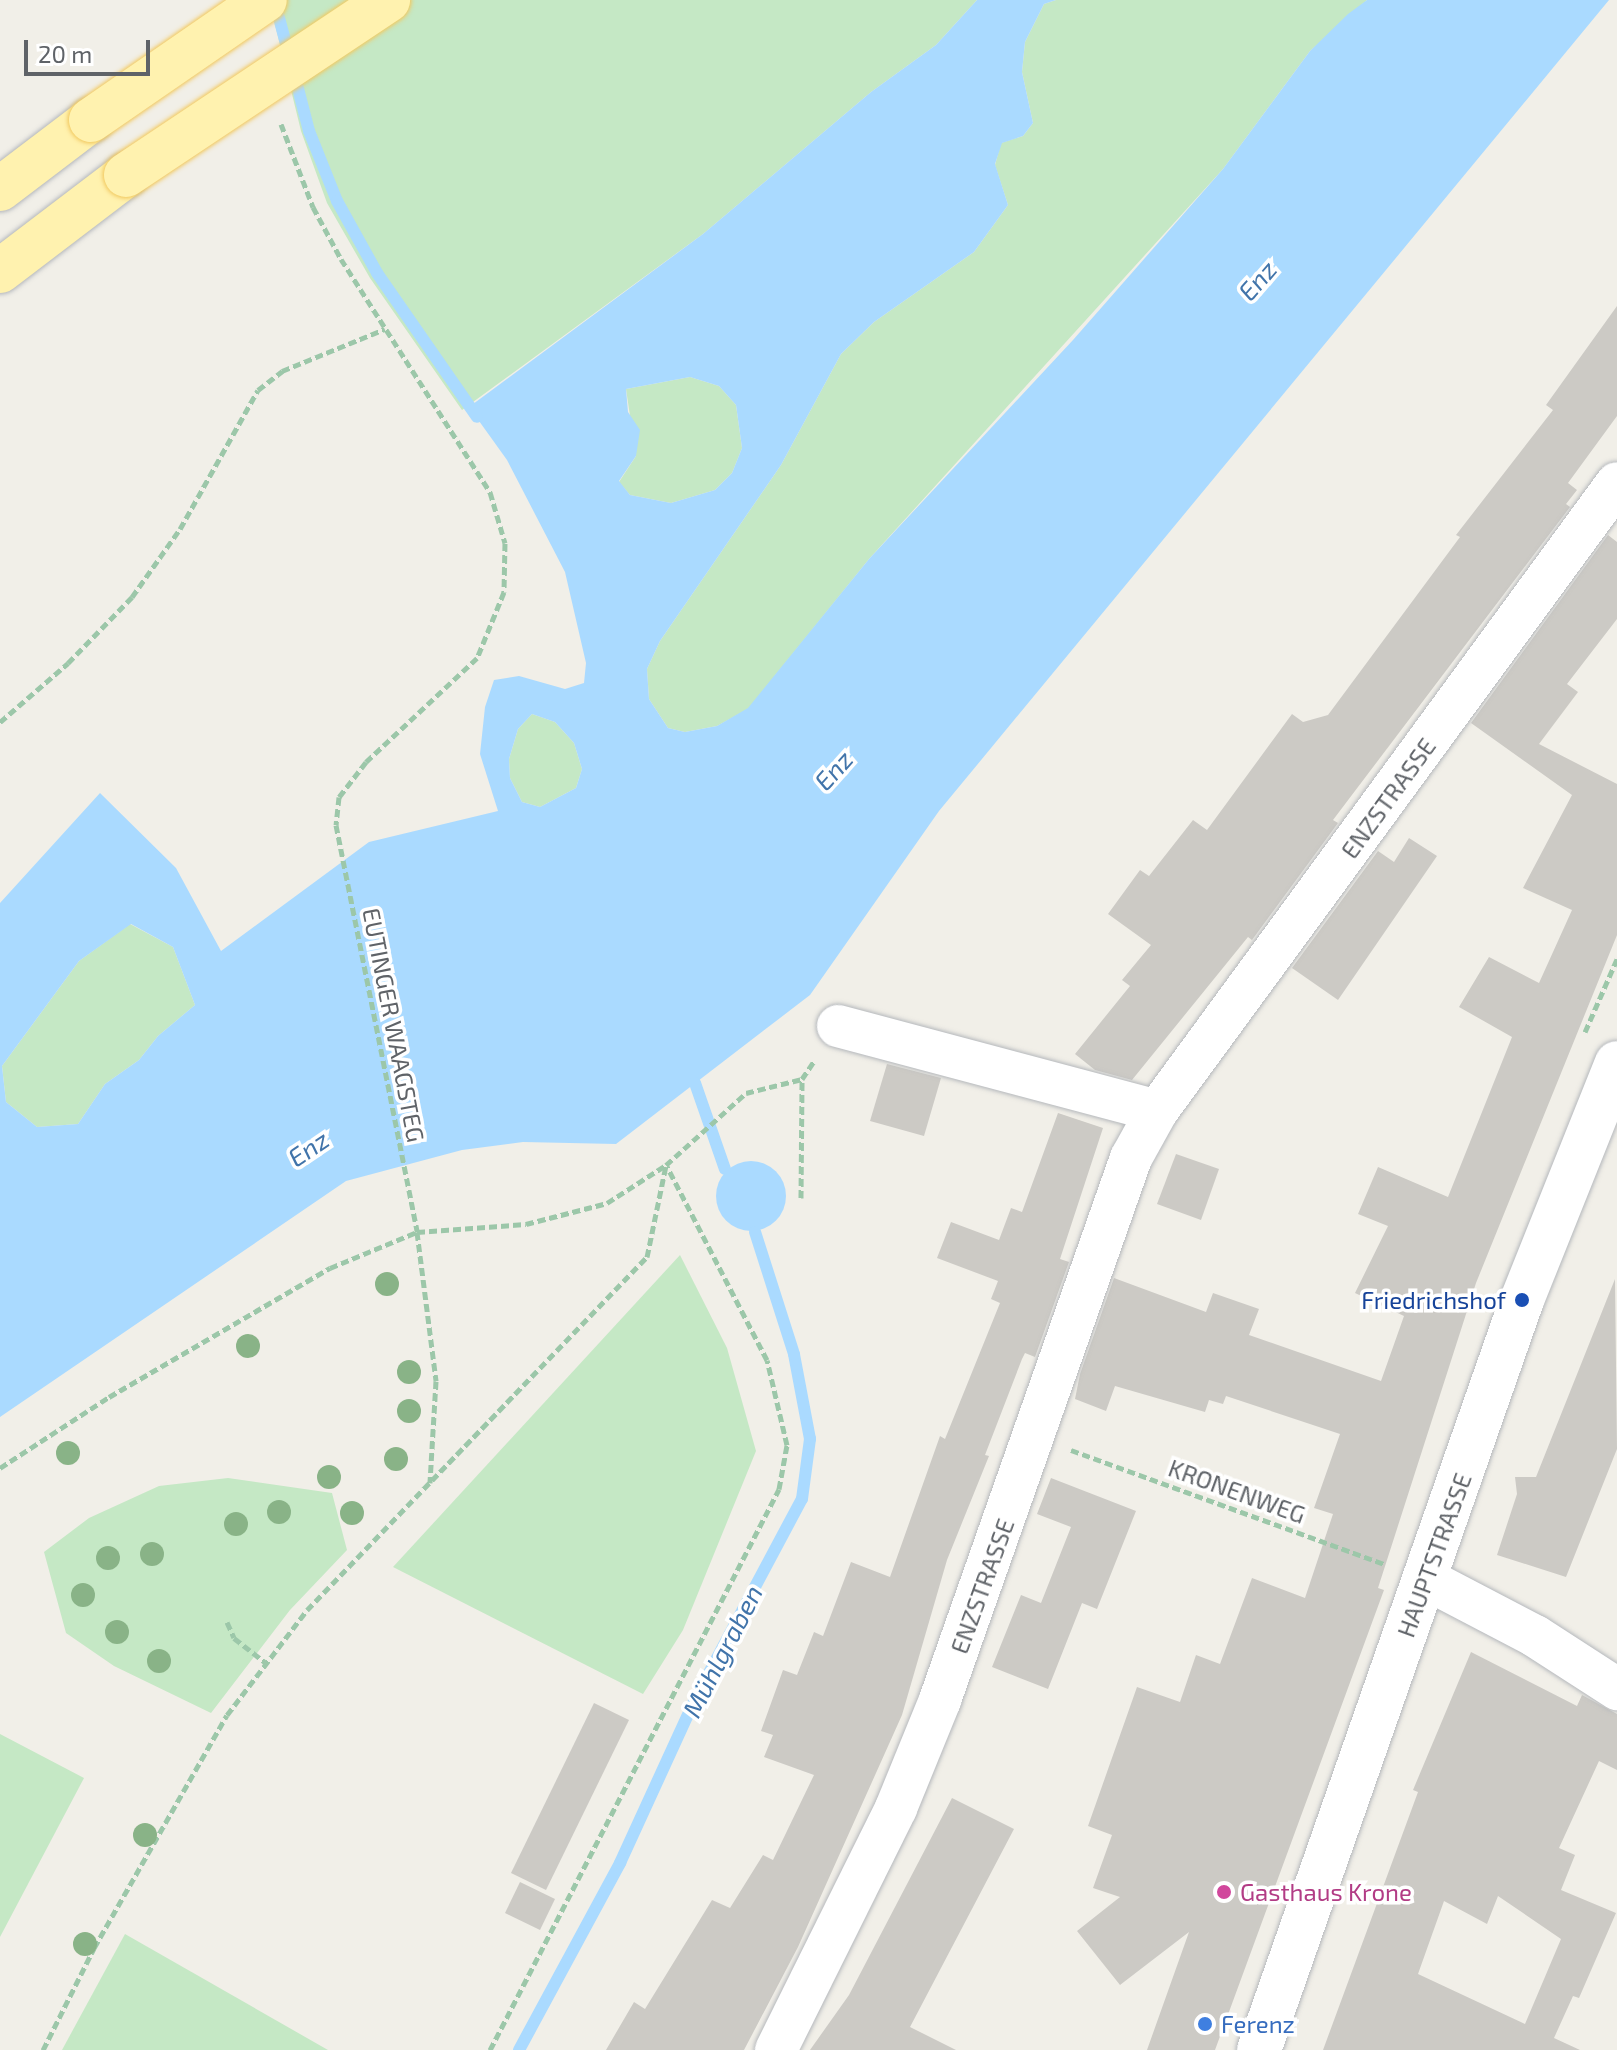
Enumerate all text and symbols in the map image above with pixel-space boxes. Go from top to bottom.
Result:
scale bar [28,24,154,74]
text: 20 m [38,39,92,68]
water label: Enz [1231,254,1283,306]
street label: ENZSTRASSE [1335,732,1441,864]
water label: Enz [807,744,859,796]
street label: EUTINGER WAAGSTEG [357,905,431,1145]
water label: Enz [282,1123,334,1173]
place label: Friedrichshof [1361,1286,1506,1314]
marker: Friedrichshof [1513,1291,1531,1309]
street label: KRONENWEG [1165,1453,1309,1529]
street label: HAUPTSTRASSE [1391,1469,1477,1641]
street label: ENZSTRASSE [944,1515,1020,1657]
water label: Mühlgraben [675,1580,769,1722]
place label: Gasthaus Krone [1240,1878,1412,1906]
marker: Gasthaus Krone [1215,1883,1233,1901]
place label: Ferenz [1221,2010,1295,2038]
marker: Ferenz [1196,2015,1214,2033]

